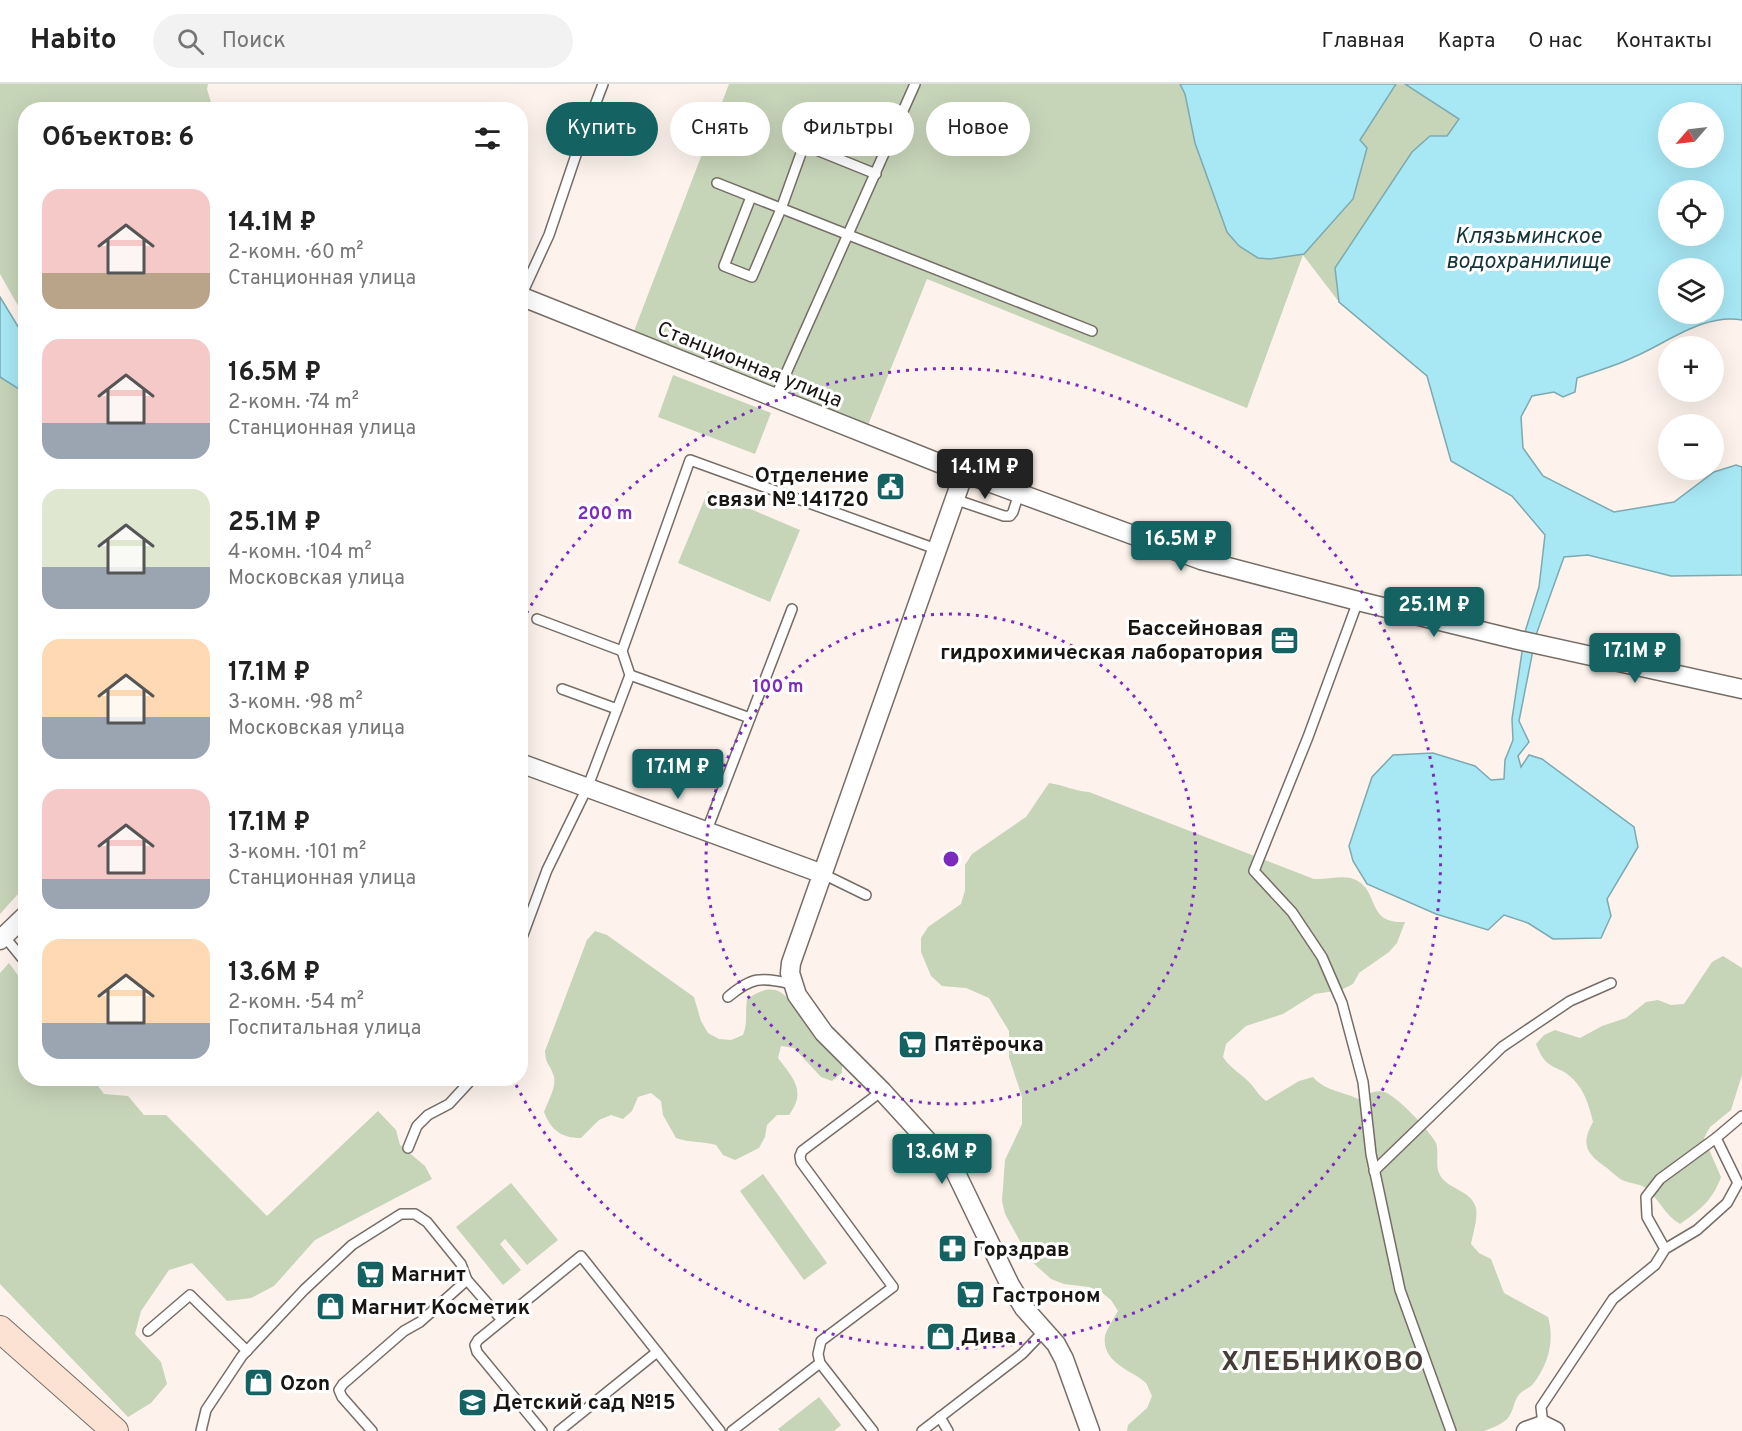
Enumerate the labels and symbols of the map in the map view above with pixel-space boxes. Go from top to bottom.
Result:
north arrow [1658,102,1724,168]
water label: Клязьминское водохранилище [1446,224,1611,276]
street label: Станционная улица [653,316,846,415]
pin: 14.1M ₽ [930,449,1040,500]
place label: Отделение связи № 141720 [707,463,869,514]
public building icon: Отделение связи № 141720 [874,471,906,503]
text: 200 m [577,503,633,526]
pin: 16.5M ₽ [1126,521,1236,572]
pin: 25.1M ₽ [1379,587,1489,638]
place label: Бассейновая гидрохимическая лаборатория [940,616,1263,667]
office icon: Бассейновая гидрохимическая лаборатория [1268,624,1300,656]
pin: 17.1M ₽ [1580,633,1690,684]
text: 100 m [752,676,804,699]
pin: 17.1M ₽ [623,749,733,800]
centre of rings [941,849,961,869]
supermarket icon: Пятёрочка [897,1028,929,1060]
place label: Пятёрочка [934,1032,1044,1059]
pin: 13.6M ₽ [887,1134,997,1185]
pharmacy icon: Горздрав [936,1233,968,1265]
place label: Горздрав [973,1237,1069,1264]
supermarket icon: Магнит [354,1258,386,1290]
place label: Магнит [391,1262,466,1289]
supermarket icon: Гастроном [955,1279,987,1311]
place label: Гастроном [992,1283,1101,1310]
shop icon: Магнит Косметик [314,1291,346,1323]
place label: Магнит Косметик [351,1295,530,1322]
shop icon: Дива [924,1320,956,1352]
place label: Дива [961,1324,1016,1351]
district label: ХЛЕБНИКОВО [1221,1346,1425,1380]
shop icon: Ozon [243,1367,275,1399]
place label: Ozon [280,1371,330,1398]
school or university icon: Детский сад №15 [456,1386,488,1418]
place label: Детский сад №15 [493,1390,676,1417]

